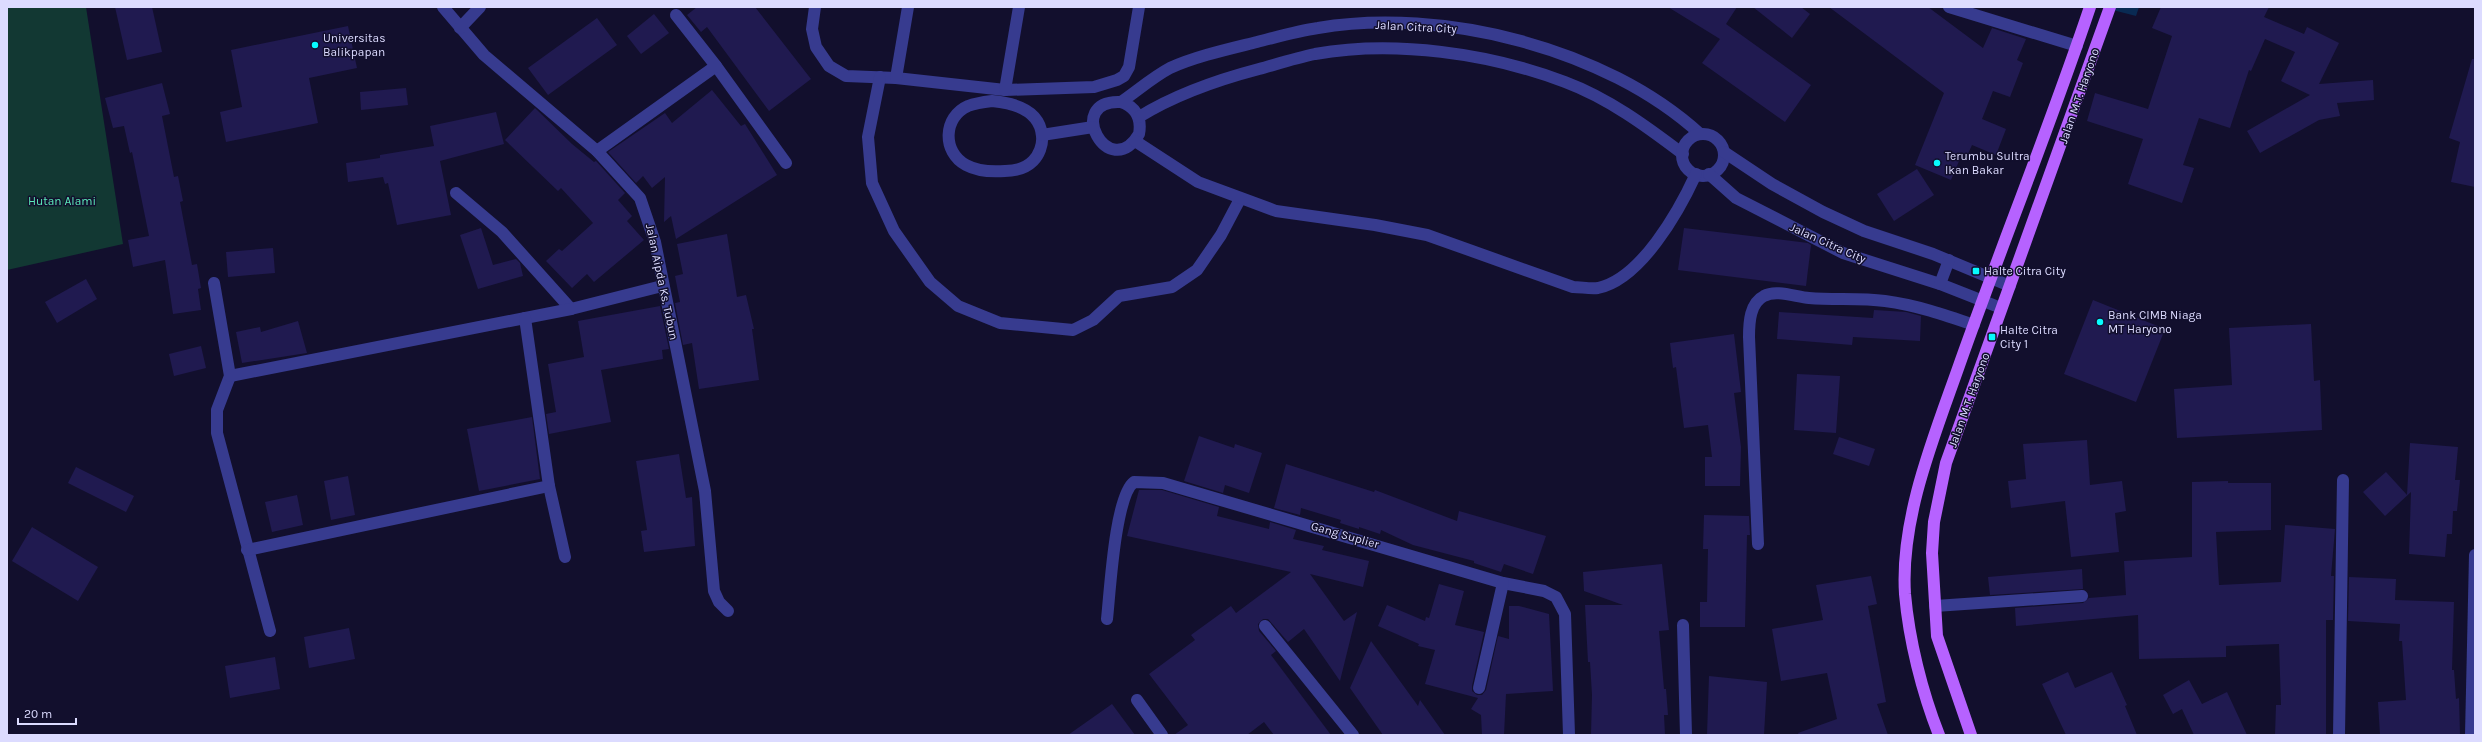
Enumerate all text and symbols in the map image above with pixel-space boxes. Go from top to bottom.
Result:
street label: Jalan Citra City [1375,18,1458,36]
place label: Universitas Balikpapan [323,31,386,59]
marker: Universitas Balikpapan [310,40,320,50]
street label: Jalan M.T. Haryono [2056,47,2102,145]
place label: Terumbu Sultra Ikan Bakar [1945,149,2030,177]
marker: Terumbu Sultra Ikan Bakar [1932,158,1942,168]
park label: Hutan Alami [28,194,96,208]
street label: Jalan Citra City [1788,220,1869,266]
street label: Jalan Aipda Ks. Tubun [643,223,681,341]
place label: Halte Citra City [1984,264,2066,278]
marker: Halte Citra City [1971,266,1981,276]
place label: Bank CIMB Niaga MT Haryono [2108,308,2202,336]
marker: Bank CIMB Niaga MT Haryono [2095,317,2105,327]
place label: Halte Citra City 1 [2000,323,2058,351]
marker: Halte Citra City 1 [1987,332,1997,342]
street label: Jalan M.T. Haryono [1945,351,1993,449]
street label: Gang Suplier [1309,519,1381,552]
scale bar [18,700,76,726]
text: 20 m [24,707,52,721]

